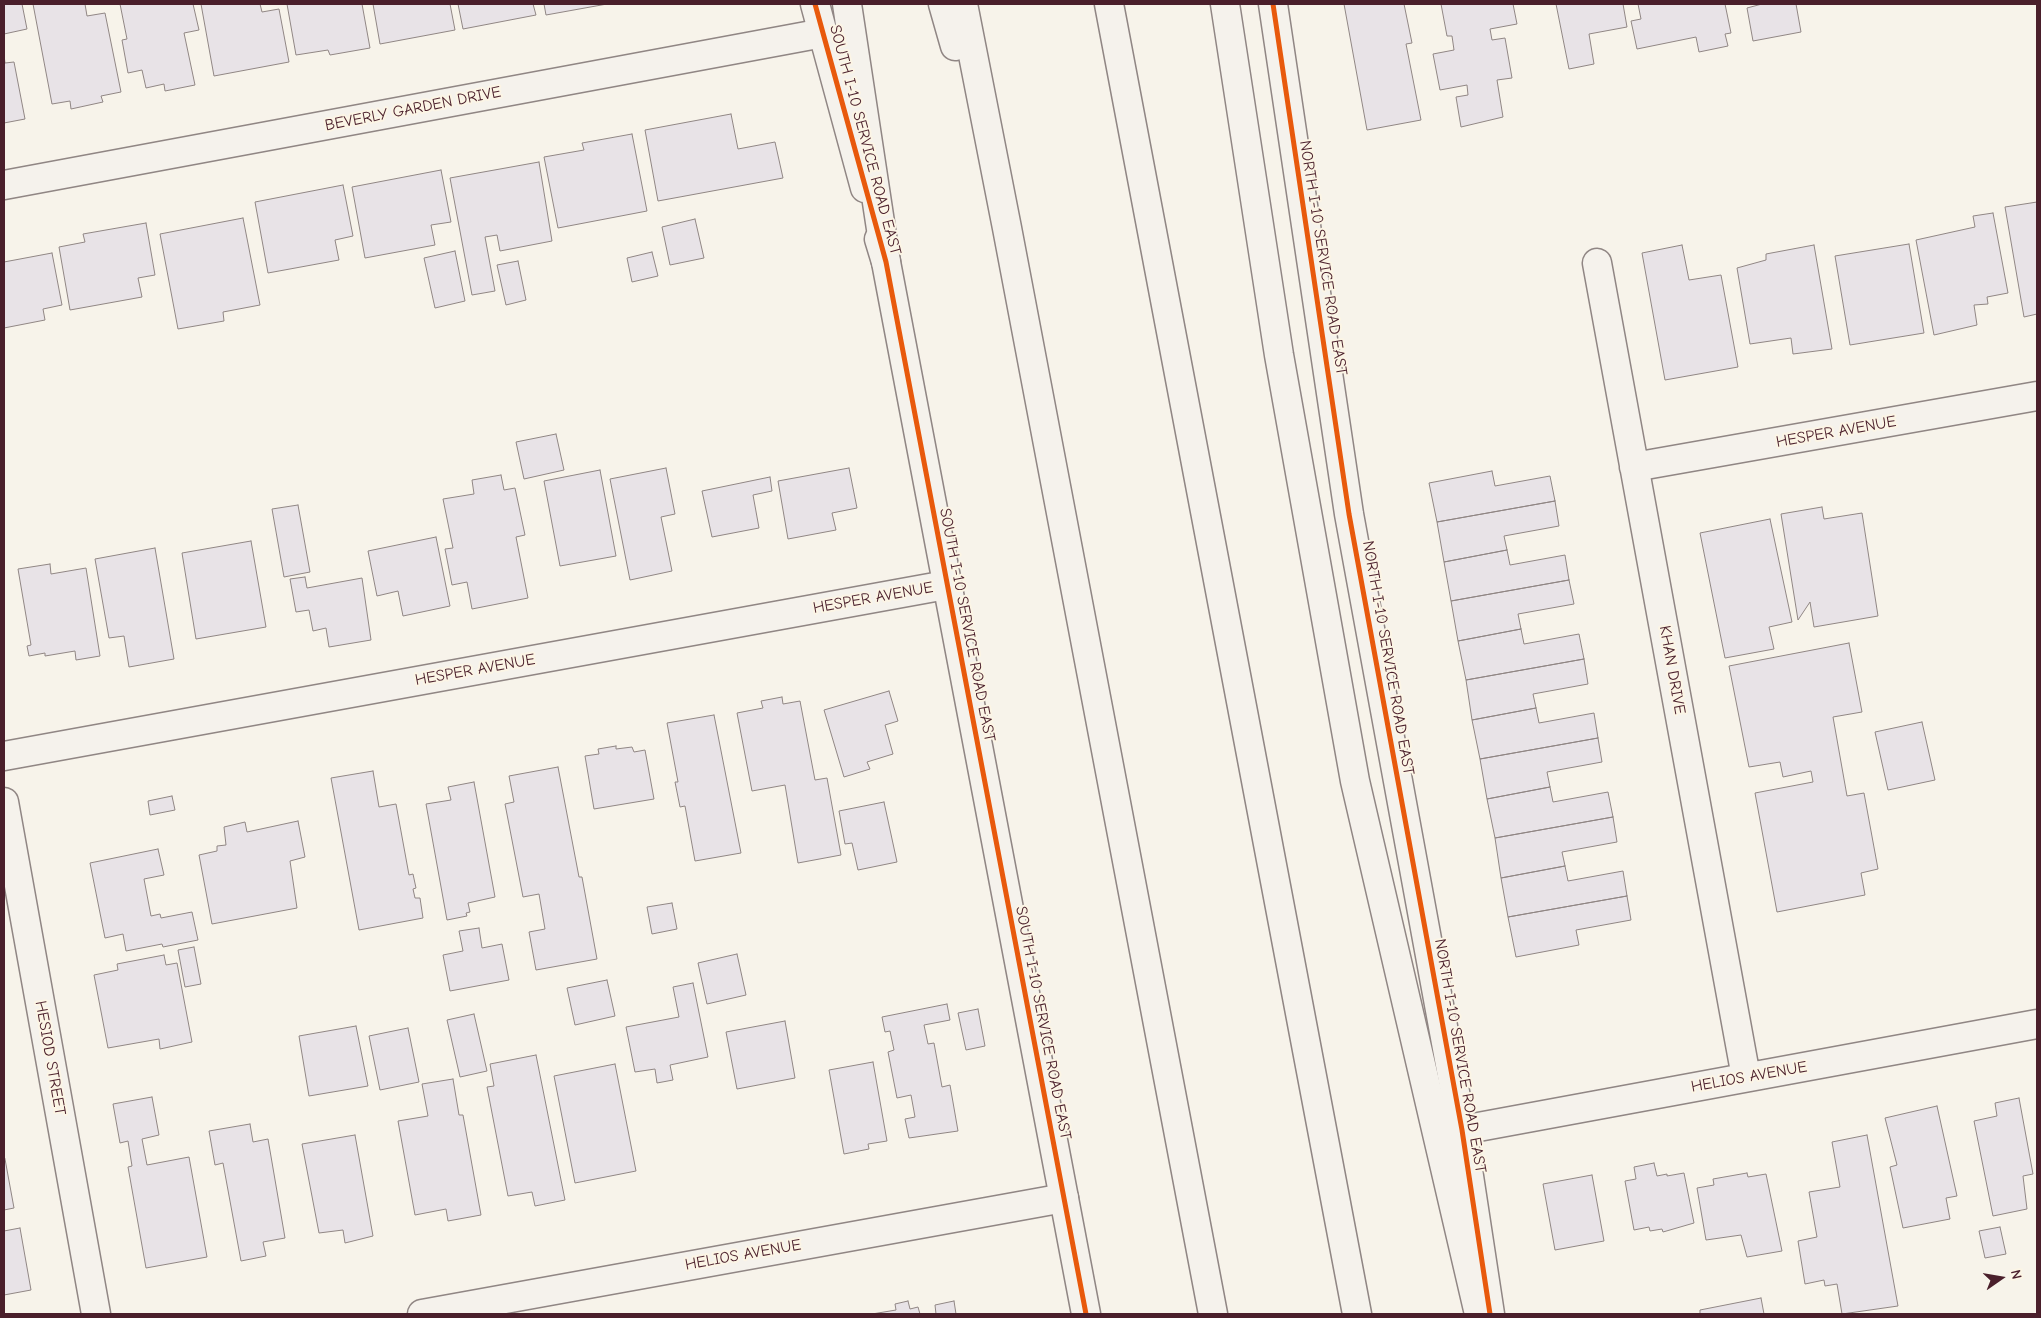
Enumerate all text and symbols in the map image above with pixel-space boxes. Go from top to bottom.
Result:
street label: SOUTH I-10 SERVICE ROAD EAST [825,23,905,257]
street label: BEVERLY GARDEN DRIVE [323,83,503,135]
street label: NORTH I-10 SERVICE ROAD EAST [1295,139,1351,377]
street label: HESPER AVENUE [1774,412,1898,452]
street label: SOUTH I-10 SERVICE ROAD EAST [935,507,999,743]
street label: NORTH I-10 SERVICE ROAD EAST [1358,539,1418,777]
street label: HESPER AVENUE [811,578,935,618]
street label: KHAN DRIVE [1655,624,1689,716]
street label: HESPER AVENUE [413,650,537,690]
street label: SOUTH I-10 SERVICE ROAD EAST [1011,905,1075,1141]
street label: NORTH I-10 SERVICE ROAD EAST [1430,937,1490,1175]
street label: HESIOD STREET [30,999,70,1117]
street label: HELIOS AVENUE [1689,1057,1809,1097]
street label: HELIOS AVENUE [683,1235,803,1275]
north arrow [1976,1253,2026,1303]
text: N [2007,1268,2025,1281]

